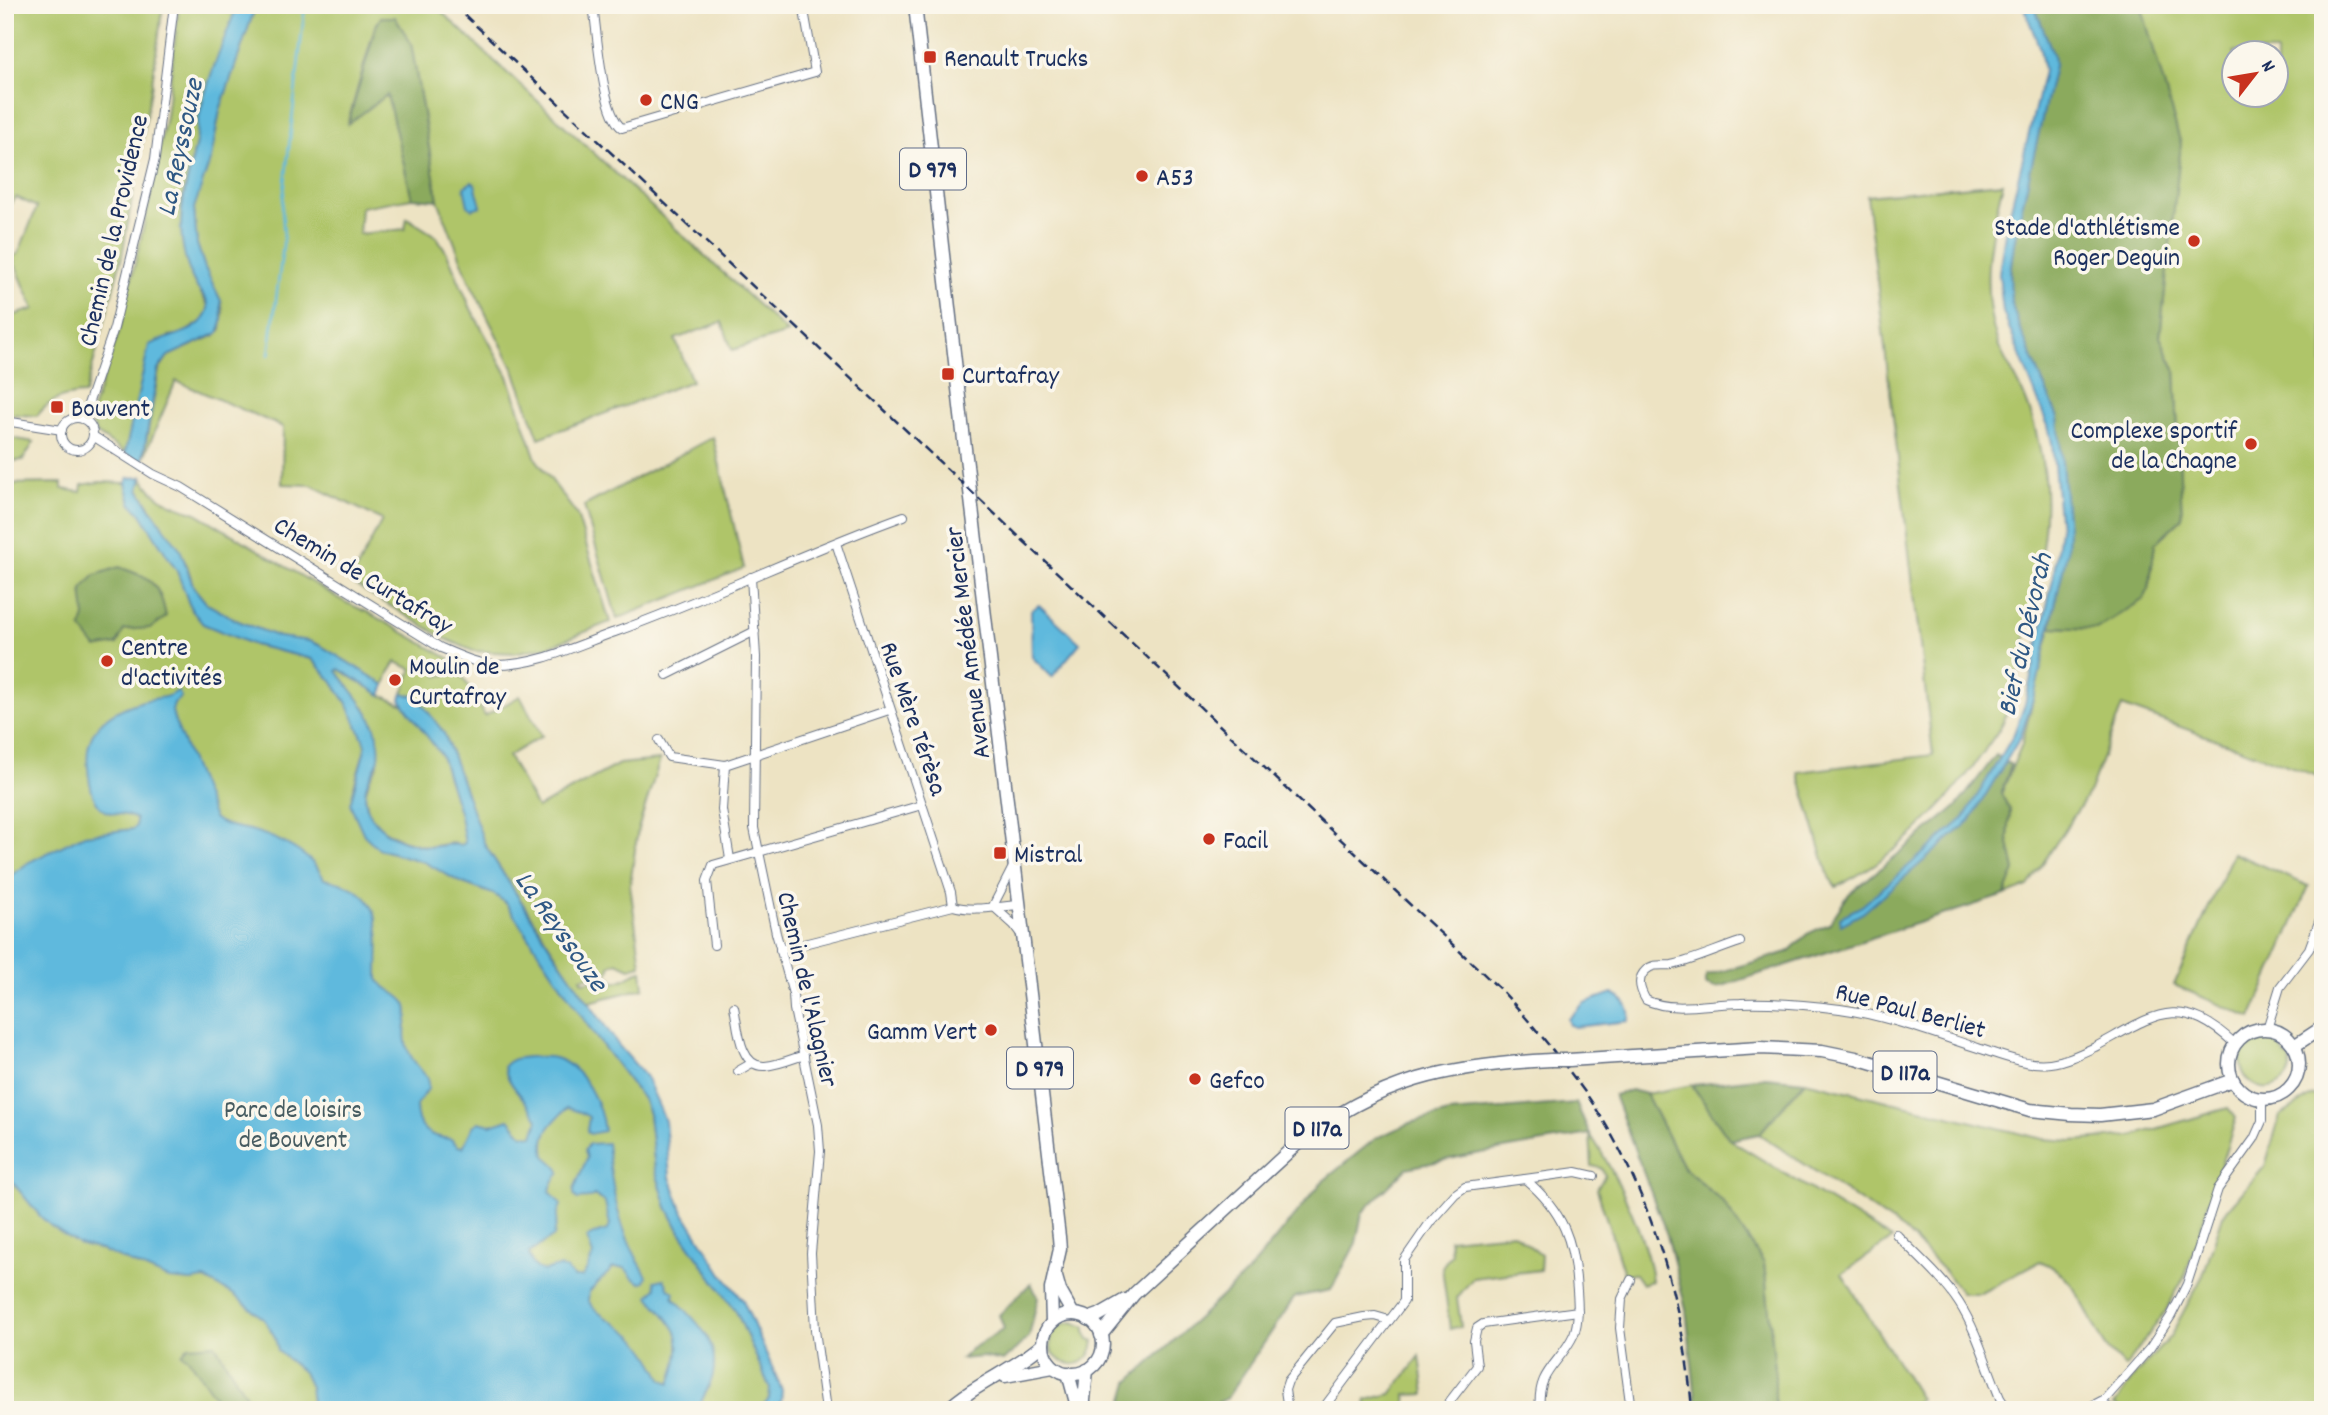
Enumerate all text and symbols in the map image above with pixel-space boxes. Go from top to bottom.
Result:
north arrow [2220,38,2290,108]
place label: Renault Trucks [944,42,1089,79]
marker: Renault Trucks [922,49,938,65]
text: N [2253,56,2281,78]
water label: La Reyssouze [149,74,217,220]
place label: CNG [660,85,699,122]
marker: CNG [638,92,654,108]
street label: Chemin de la Providence [71,111,160,350]
road number: D 979 [900,148,966,190]
place label: A53 [1156,161,1194,198]
marker: A53 [1134,168,1150,184]
place label: Stade d'athlétisme Roger Deguin [1994,211,2180,278]
marker: Stade d'athlétisme Roger Deguin [2186,233,2202,249]
place label: Curtafray [962,359,1059,396]
marker: Curtafray [940,366,956,382]
place label: Bouvent [71,392,150,429]
marker: Bouvent [49,399,65,415]
place label: Complexe sportif de la Chagne [2070,414,2238,481]
marker: Complexe sportif de la Chagne [2243,436,2259,452]
street label: Chemin de Curtafray [266,509,459,645]
street label: Avenue Amédée Mercier [937,524,1002,761]
water label: Bief du Dévorah [1990,549,2066,720]
place label: Centre d'activités [121,631,223,698]
street label: Rue Mère Térèsa [868,637,956,802]
place label: Moulin de Curtafray [409,650,506,717]
marker: Centre d'activités [99,653,115,669]
marker: Moulin de Curtafray [387,672,403,688]
place label: Facil [1223,824,1268,861]
marker: Facil [1201,831,1217,847]
place label: Mistral [1014,838,1083,875]
marker: Mistral [992,845,1008,861]
water label: La Reyssouze [503,864,616,1003]
street label: Chemin de l'Alagnier [765,888,846,1091]
street label: Rue Paul Berliet [1831,975,1990,1050]
place label: Gamm Vert [867,1015,977,1052]
marker: Gamm Vert [983,1022,999,1038]
road number: D 979 [1007,1048,1073,1088]
road number: D 117a [1874,1052,1937,1092]
place label: Gefco [1209,1064,1265,1101]
marker: Gefco [1187,1071,1203,1087]
park label: Parc de loisirs de Bouvent [224,1093,362,1160]
road number: D 117a [1286,1108,1348,1148]

